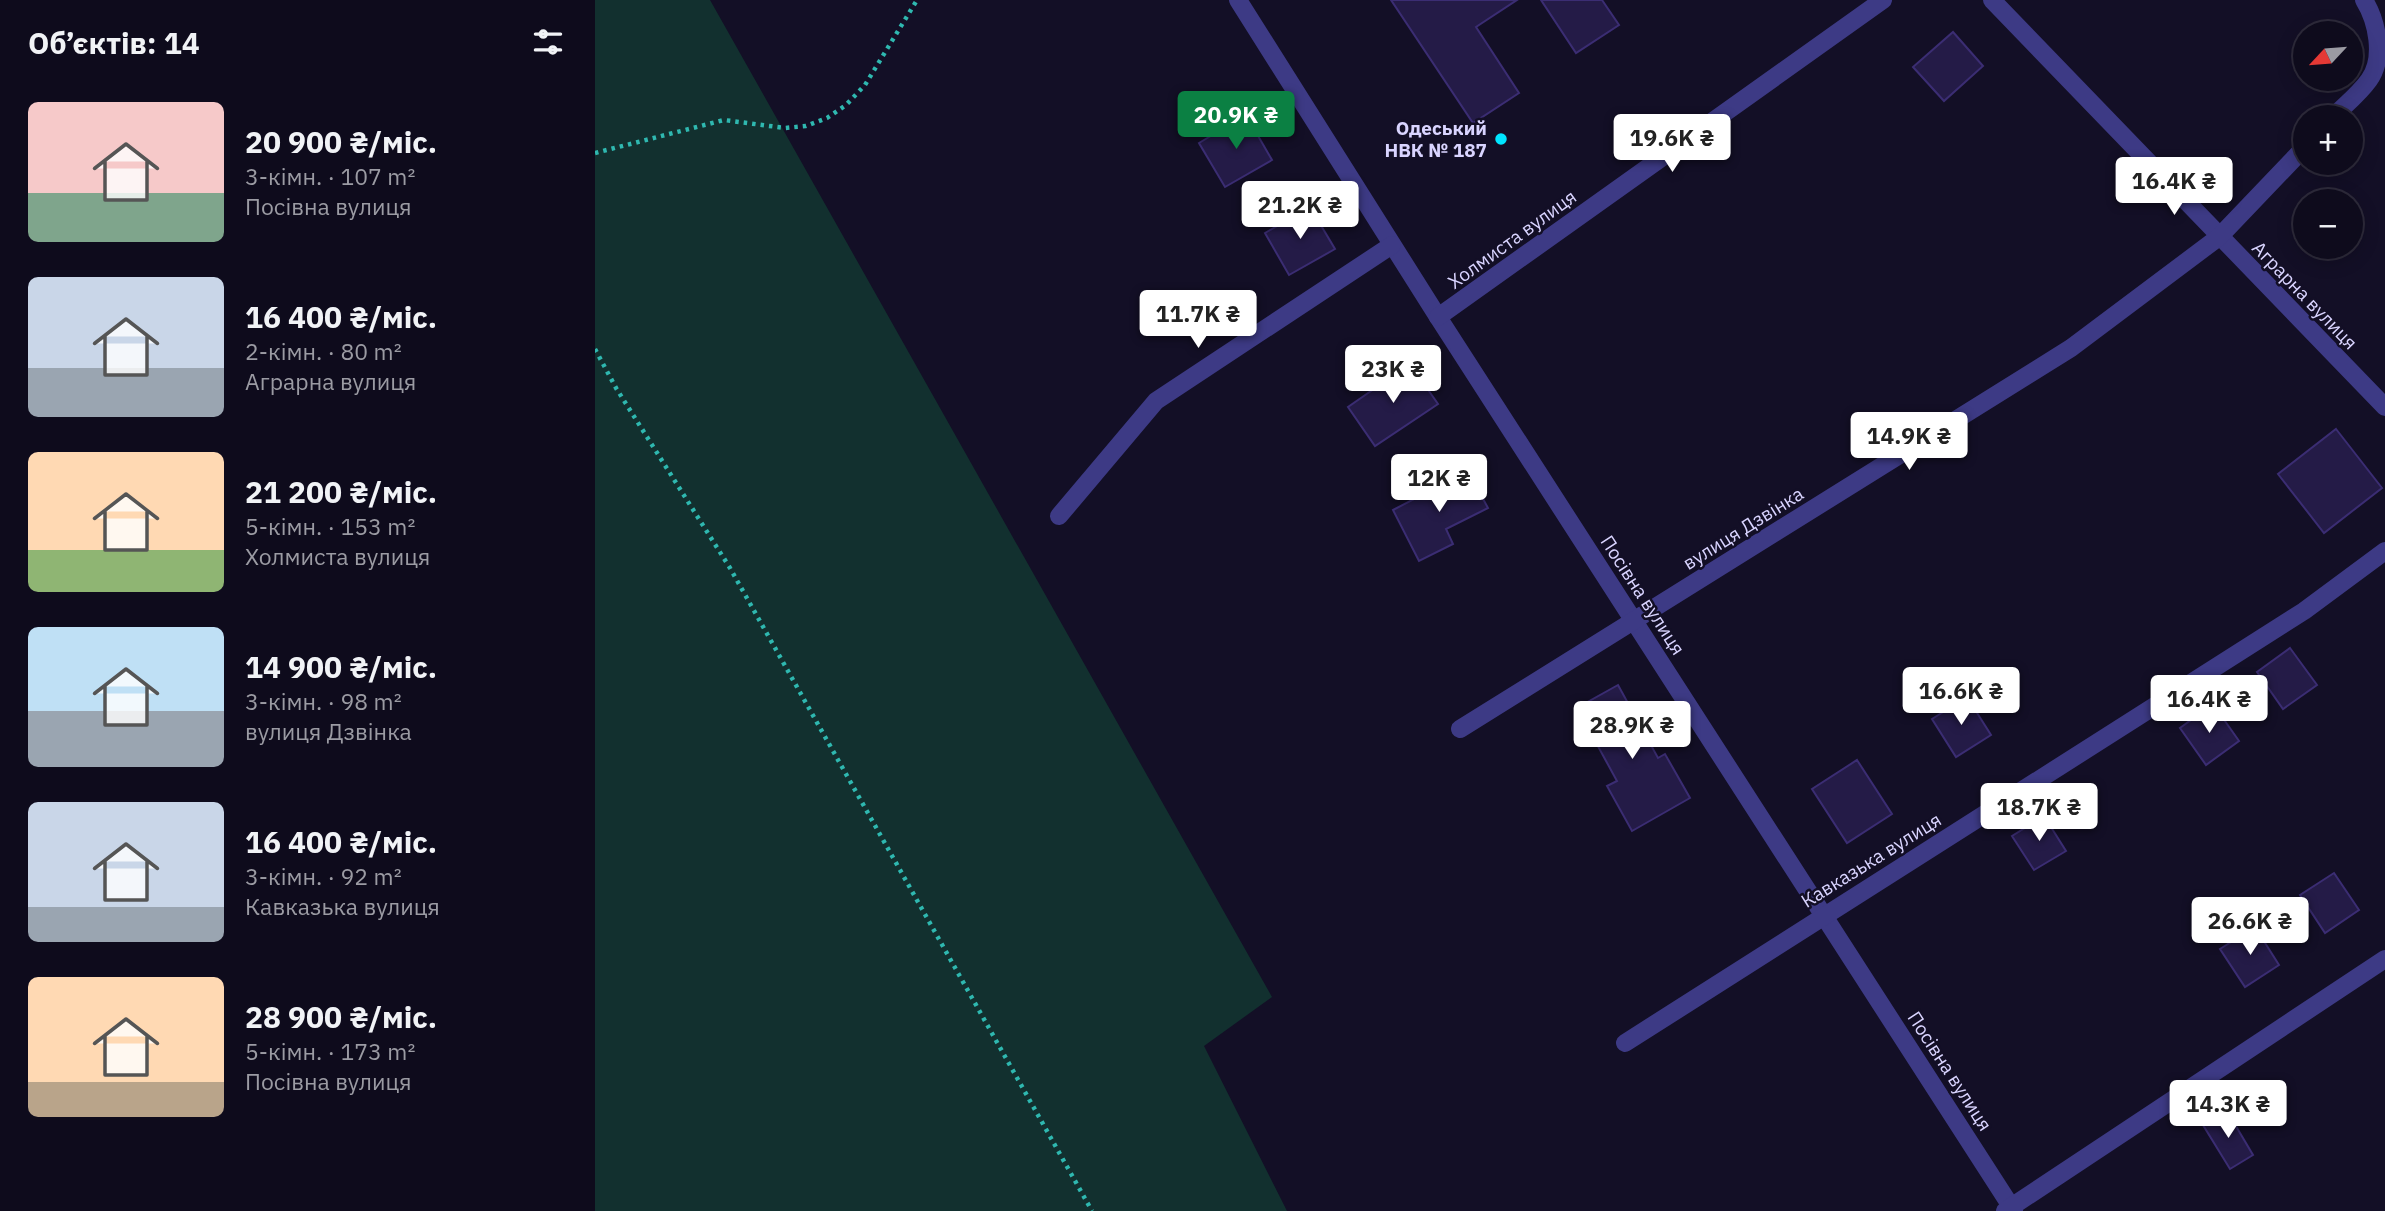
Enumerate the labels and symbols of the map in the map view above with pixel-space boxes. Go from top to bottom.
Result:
north arrow [2293,21,2363,91]
pin: 20.9K ₴ [1171,92,1301,151]
pin: 19.6K ₴ [1607,114,1737,174]
place label: Одеський НВК № 187 [1384,116,1487,162]
marker: Одеський НВК № 187 [1493,131,1509,147]
pin: 16.4K ₴ [2109,158,2239,217]
pin: 21.2K ₴ [1235,182,1365,241]
street label: Холмиста вулиця [1443,184,1581,294]
street label: Аграрна вулиця [2247,236,2363,354]
pin: 11.7K ₴ [1133,290,1263,350]
pin: 23K ₴ [1344,346,1442,405]
pin: 14.9K ₴ [1844,412,1974,472]
pin: 12K ₴ [1390,454,1488,514]
street label: вулиця Дзвінка [1678,481,1808,575]
street label: Посівна вулиця [1595,531,1691,659]
pin: 16.6K ₴ [1896,668,2026,727]
pin: 16.4K ₴ [2144,676,2274,735]
pin: 28.9K ₴ [1567,702,1697,761]
pin: 18.7K ₴ [1974,784,2104,843]
street label: Кавказька вулиця [1796,807,1946,913]
pin: 26.6K ₴ [2185,898,2315,957]
street label: Посівна вулиця [1902,1007,1998,1135]
pin: 14.3K ₴ [2163,1080,2293,1140]

